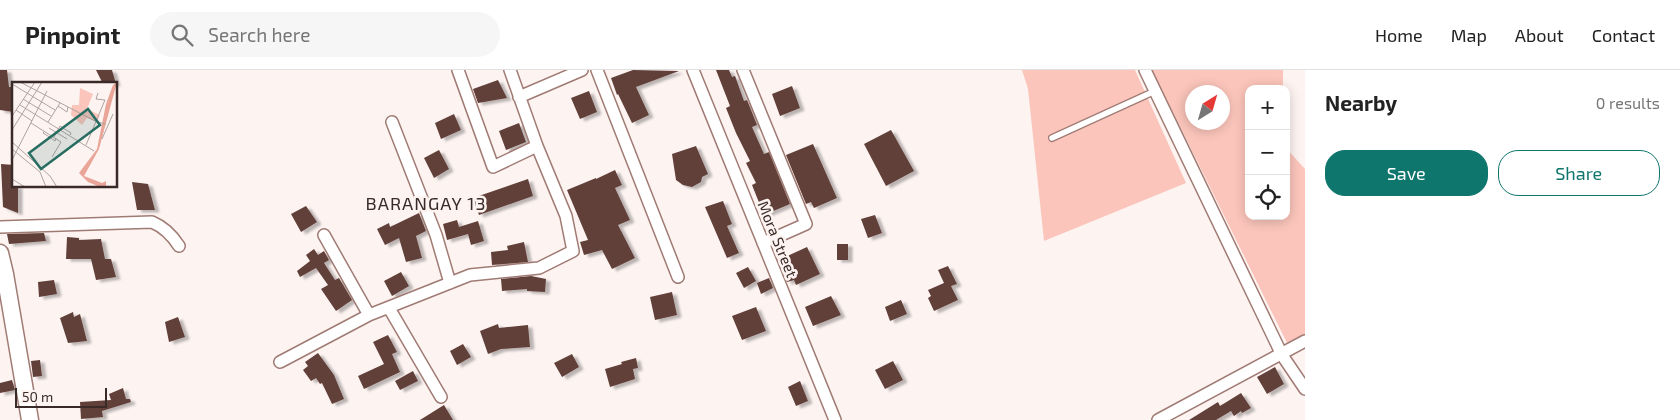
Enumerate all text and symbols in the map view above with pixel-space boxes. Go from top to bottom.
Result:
search box [150,12,500,57]
text: Pinpoint [25,20,120,49]
icon: search [168,21,196,49]
text: Search here [208,23,310,46]
text: Home [1375,24,1423,46]
text: Map [1451,24,1487,46]
text: About [1515,24,1564,46]
text: Contact [1592,24,1655,46]
inset map [12,82,118,188]
north arrow [1185,85,1230,130]
map controls [1245,85,1290,220]
button: + [1245,85,1290,130]
text: Nearby [1325,90,1397,115]
text: 0 results [1596,93,1660,112]
button: − [1245,130,1290,175]
button: Save [1325,150,1488,196]
button: Share [1498,150,1660,196]
button: locate [1245,175,1290,220]
district label: BARANGAY 13 [366,192,486,214]
street label: Mora Street [754,198,802,280]
scale bar [15,385,108,408]
text: 50 m [22,388,53,405]

